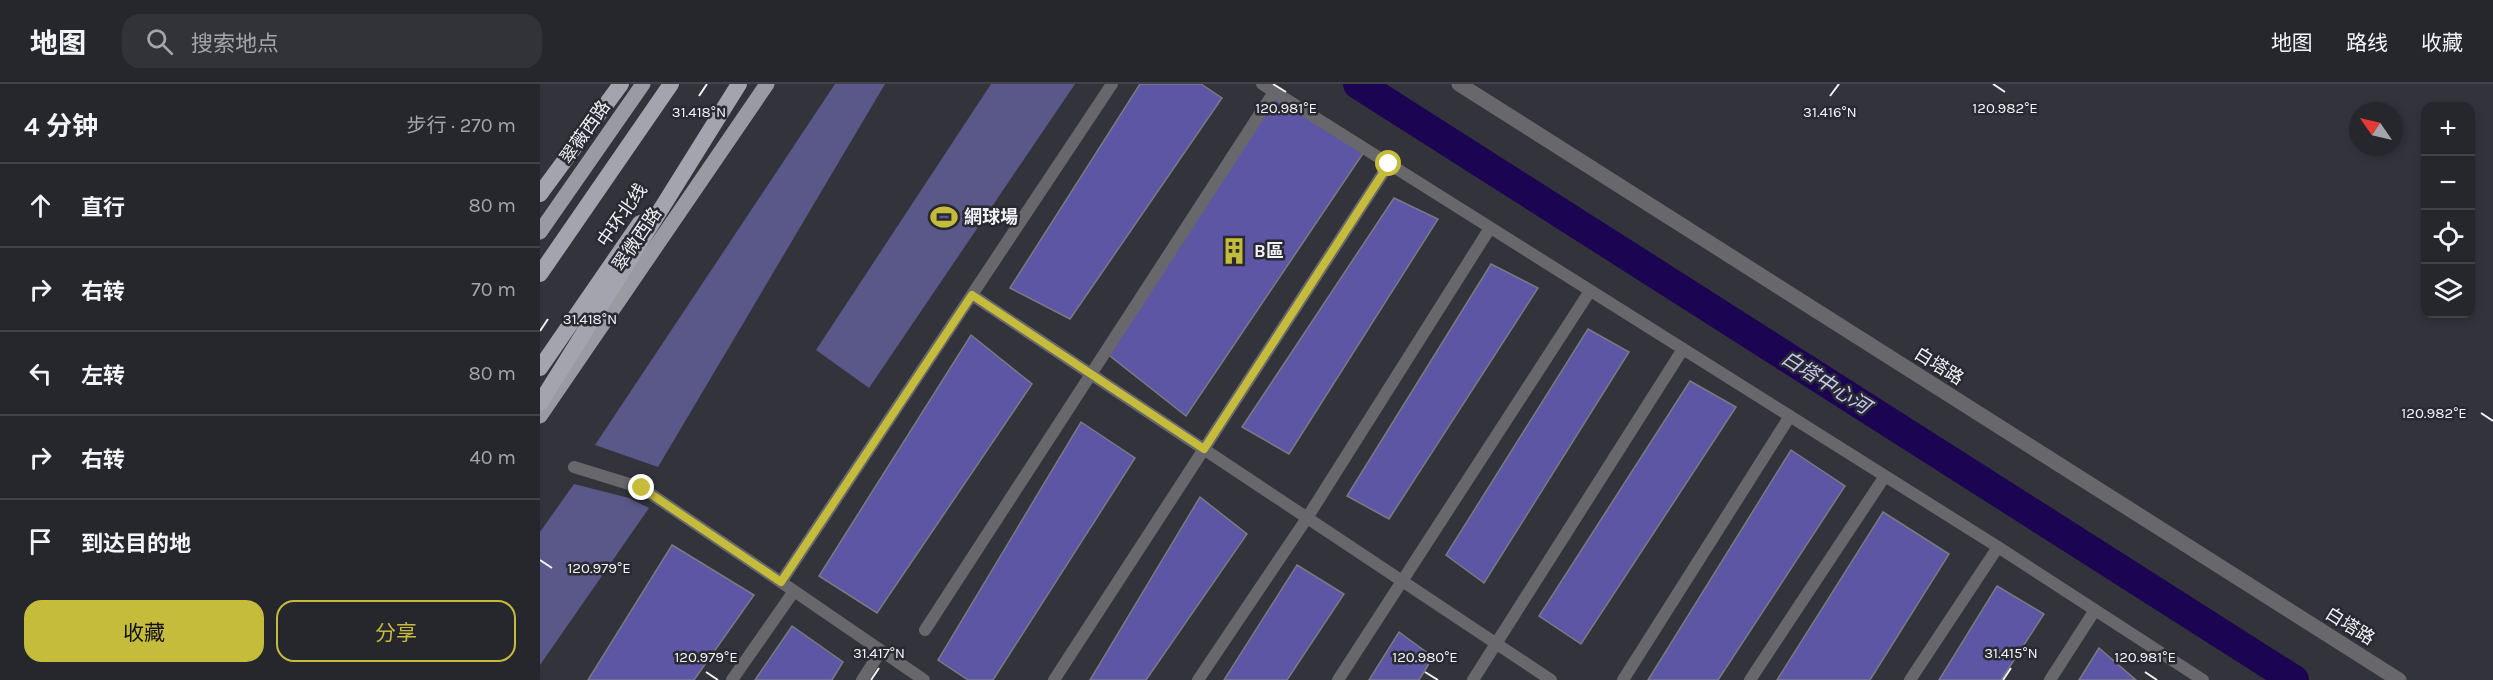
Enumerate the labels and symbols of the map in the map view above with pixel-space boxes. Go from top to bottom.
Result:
street label: 翠薇西路 [555,96,615,168]
text: 120.981°E [1255,99,1317,117]
text: 120.982°E [1972,99,2038,117]
north arrow [2349,102,2403,156]
text: 31.418°N [672,103,726,121]
text: 31.416°N [1803,103,1857,121]
route start [1375,150,1401,176]
street label: 中环北线 [592,179,652,251]
sports icon: 網球場 [929,202,959,232]
street label: 翠微西路 [608,203,666,275]
place label: 網球場 [964,206,1018,228]
building icon: B區 [1219,236,1249,266]
place label: B區 [1254,240,1284,262]
text: 31.418°N [563,310,617,328]
street label: 白塔路 [1910,342,1968,390]
water label: 白塔中心河 [1777,346,1878,421]
text: 120.982°E [2401,404,2467,422]
route end [628,474,654,500]
text: 120.979°E [567,559,631,577]
street label: 白塔路 [2321,602,2379,650]
text: 31.417°N [853,644,905,662]
text: 31.415°N [1984,644,2038,662]
text: 120.979°E [674,648,738,666]
text: 120.980°E [1392,648,1458,666]
text: 120.981°E [2114,648,2176,666]

